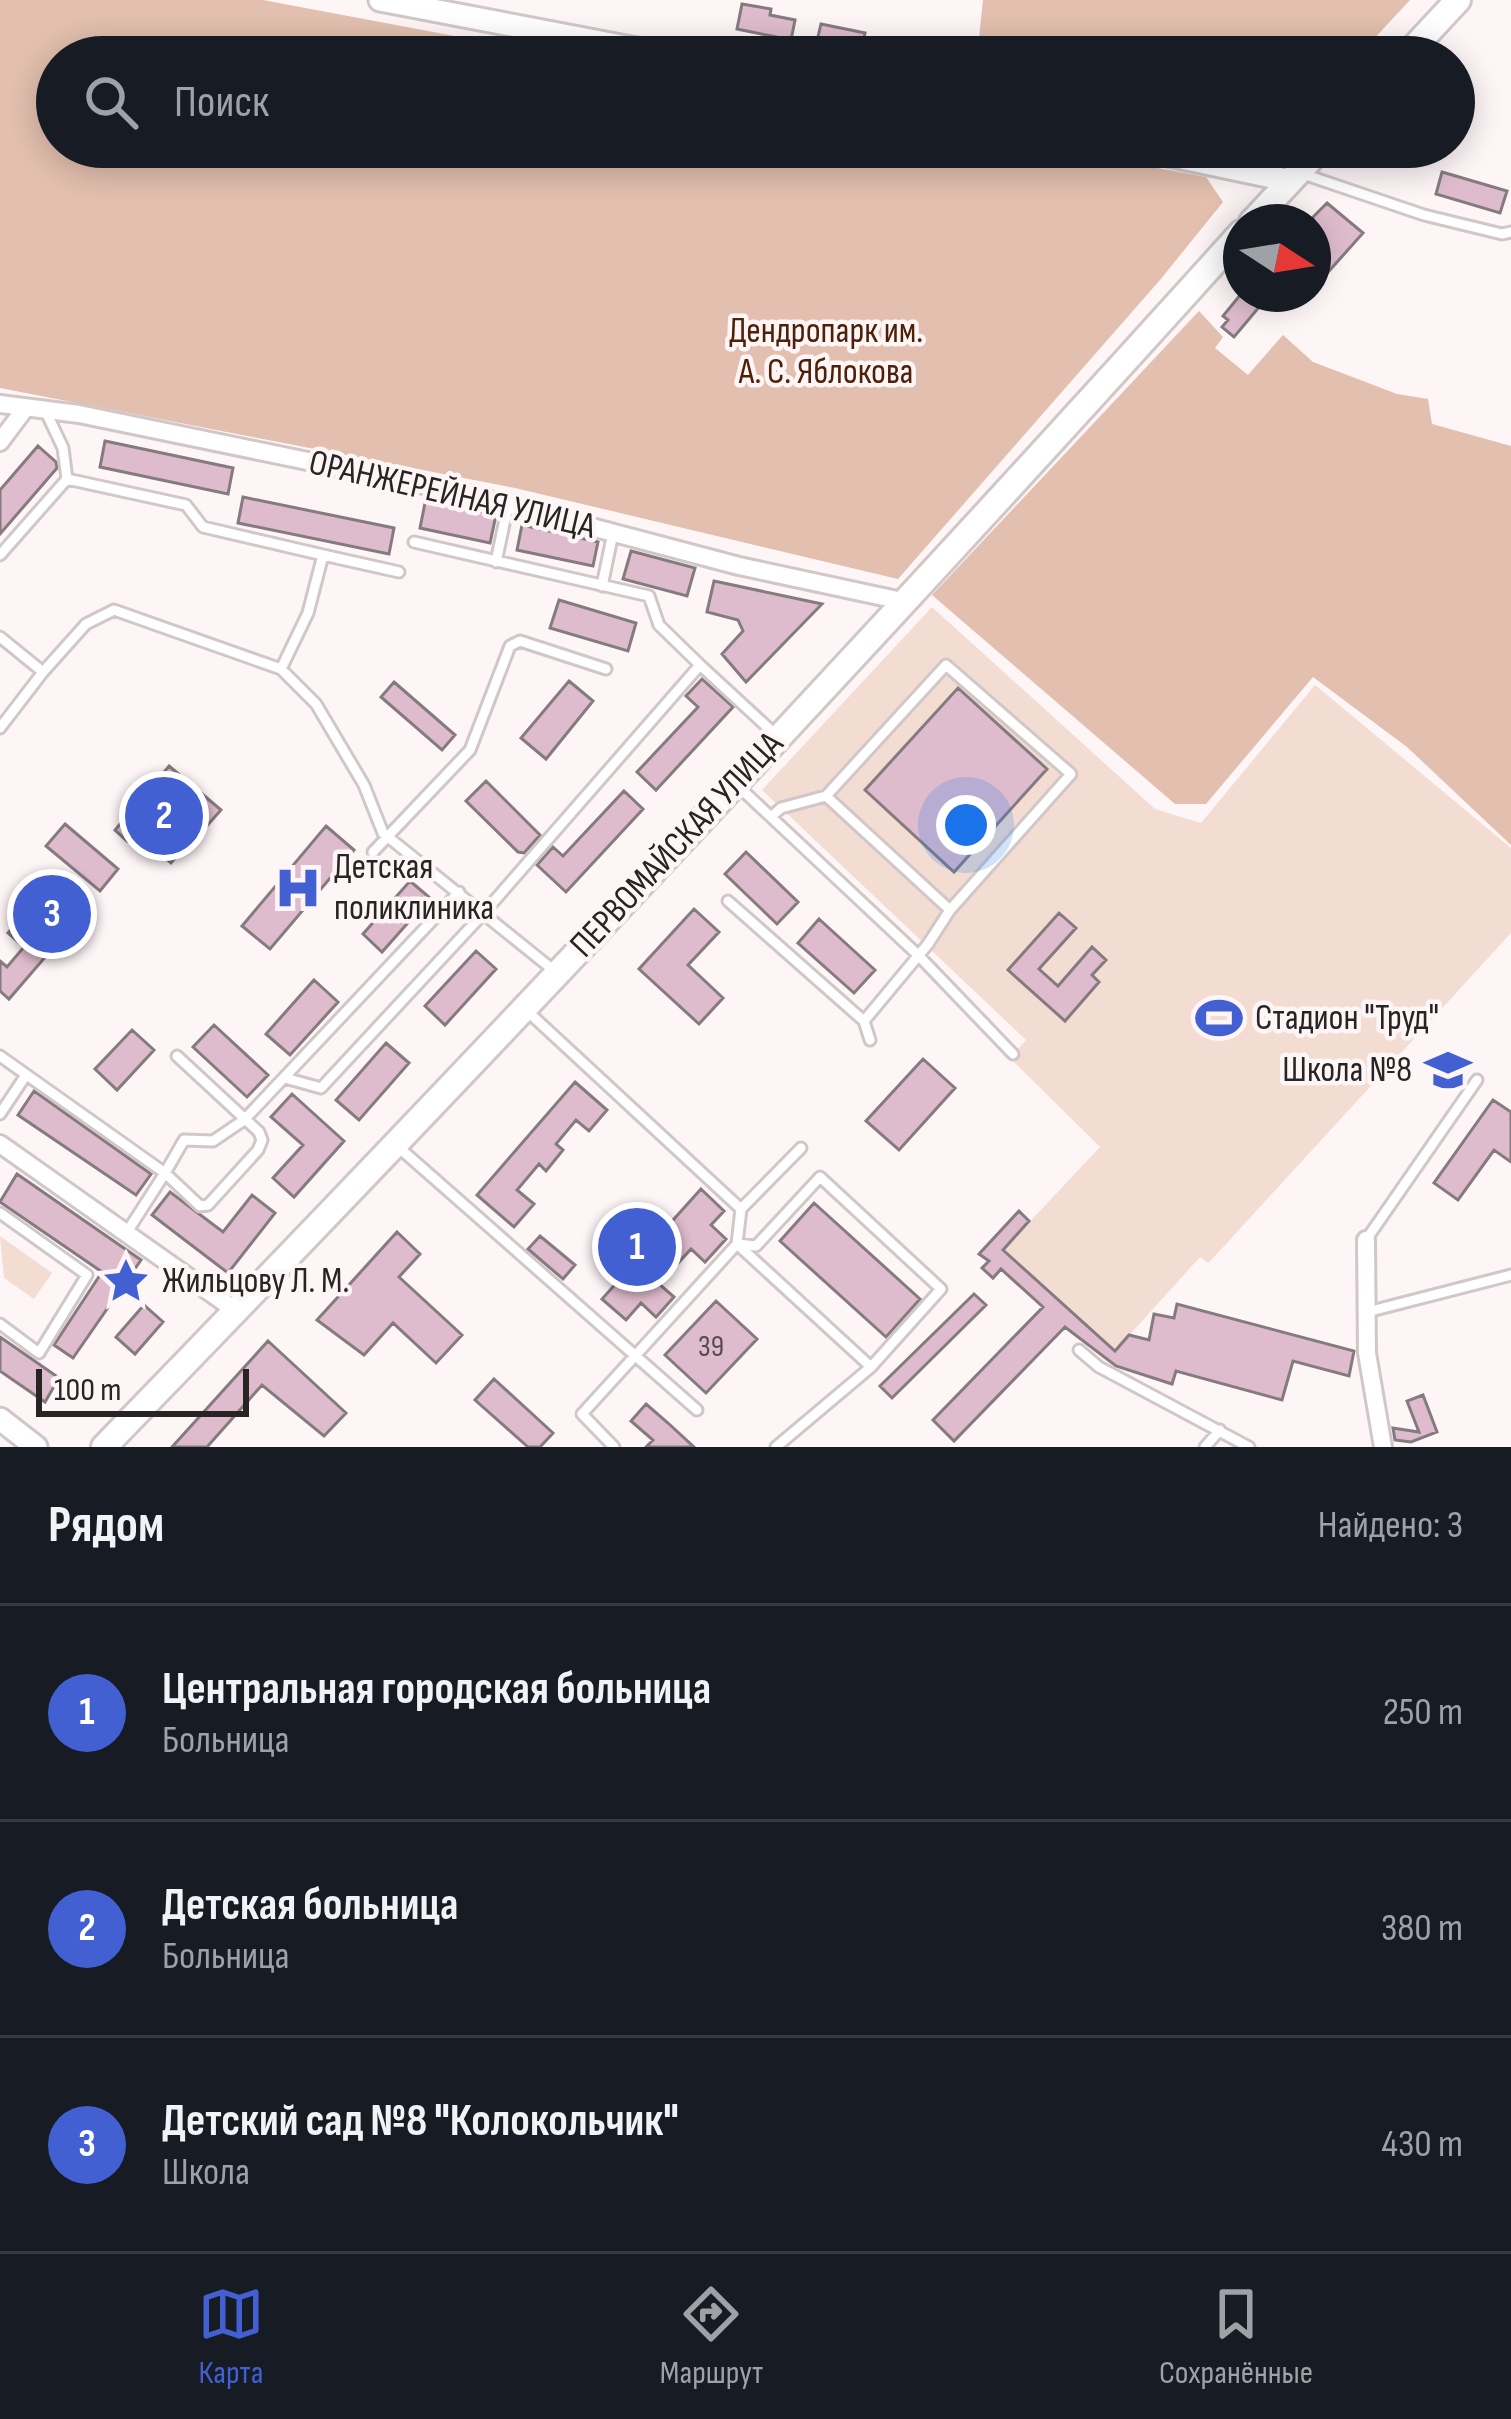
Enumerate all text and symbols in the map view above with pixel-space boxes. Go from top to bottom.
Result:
search box [36,36,1475,168]
icon: search [78,69,144,135]
text: Поиск [174,75,269,130]
north arrow [1223,204,1331,312]
park label: Дендропарк им. А. С. Яблокова [729,310,923,394]
street label: ОРАНЖЕРЕЙНАЯ УЛИЦА [305,441,600,549]
street label: ПЕРВОМАЙСКАЯ УЛИЦА [562,723,793,967]
pin: 2 [125,771,203,861]
your location [936,795,996,855]
place label: Детская поликлиника [334,846,494,930]
hospital icon: Детская поликлиника [273,863,323,913]
pin: 3 [13,869,91,959]
sports icon: Стадион "Труд" [1194,993,1244,1043]
place label: Стадион "Труд" [1255,997,1439,1040]
school or university icon: Школа №8 [1423,1045,1473,1095]
place label: Школа №8 [1282,1049,1412,1092]
pin: 1 [598,1202,676,1292]
place icon: Жильцову Л. М. [101,1256,151,1306]
place label: Жильцову Л. М. [162,1260,349,1303]
house number: 39 [698,1329,724,1365]
scale bar [36,1363,249,1416]
text: 100 m [54,1370,121,1410]
text: Рядом [48,1495,164,1556]
text: Найдено: 3 [1318,1502,1463,1549]
text: Центральная городская больница [162,1662,711,1717]
text: 1 [79,1689,95,1736]
text: 250 m [1383,1689,1463,1736]
text: Больница [162,1717,290,1764]
text: Детская больница [162,1878,458,1933]
text: 2 [78,1905,96,1952]
text: 380 m [1381,1905,1463,1952]
text: Больница [162,1933,290,1980]
text: Детский сад №8 "Колокольчик" [162,2094,679,2149]
text: 3 [78,2121,96,2168]
text: 430 m [1382,2121,1463,2168]
text: Школа [162,2149,250,2196]
tab: Карта [198,2281,264,2393]
tab: Маршрут [660,2281,763,2393]
tab: Сохранённые [1159,2281,1313,2393]

